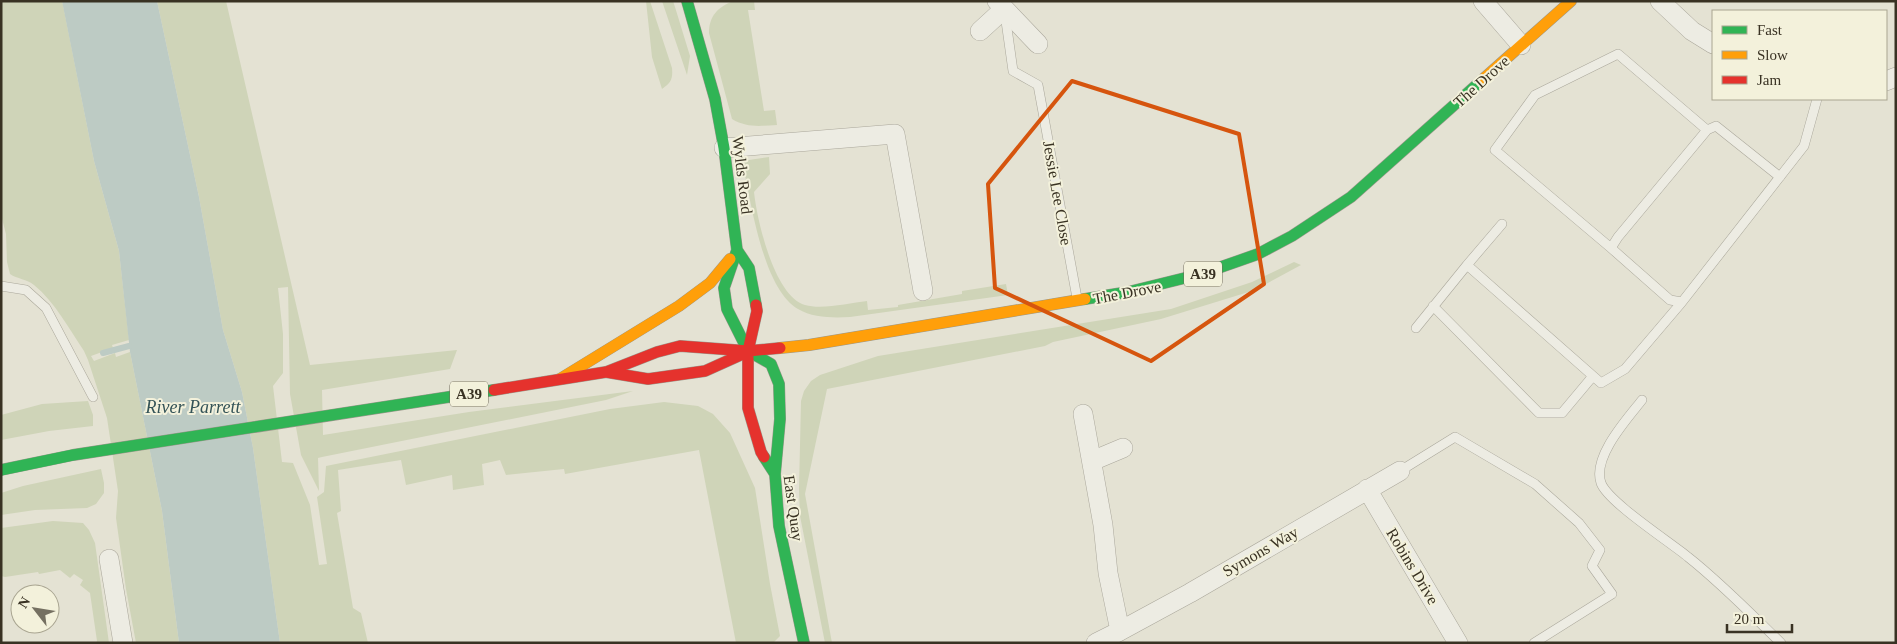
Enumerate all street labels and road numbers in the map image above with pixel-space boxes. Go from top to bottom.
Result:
street label: The Drove [1450,52,1513,111]
street label: Wylds Road [728,135,756,215]
street label: Jessie Lee Close [1040,140,1075,247]
road number: A39 [1184,262,1222,286]
street label: The Drove [1092,278,1163,307]
road number: A39 [450,382,488,406]
street label: East Quay [779,474,807,542]
street label: Symons Way [1220,523,1301,581]
street label: Robins Drive [1383,525,1442,607]

